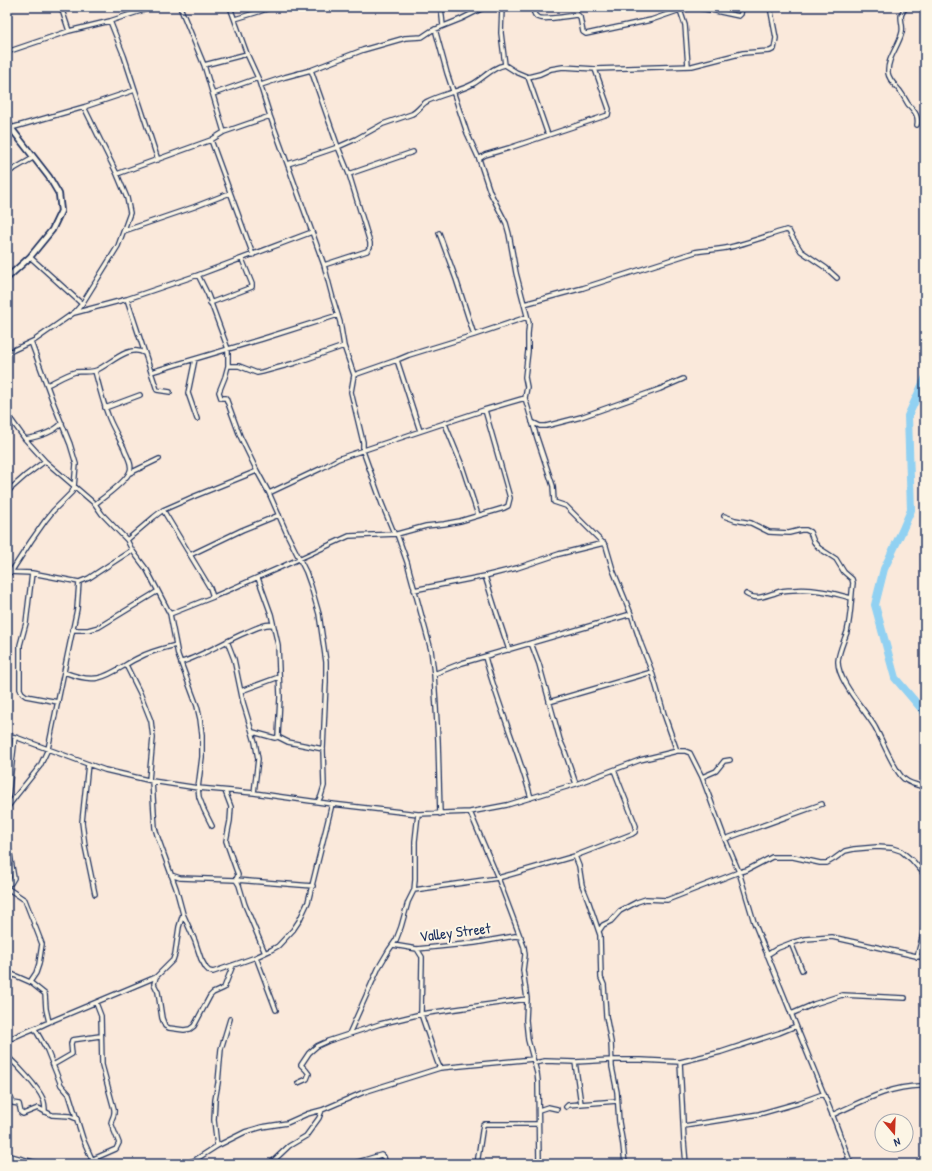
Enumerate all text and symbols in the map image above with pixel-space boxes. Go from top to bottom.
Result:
street label: Valley Street [418,917,493,947]
north arrow [874,1113,914,1153]
text: N [892,1135,902,1150]

